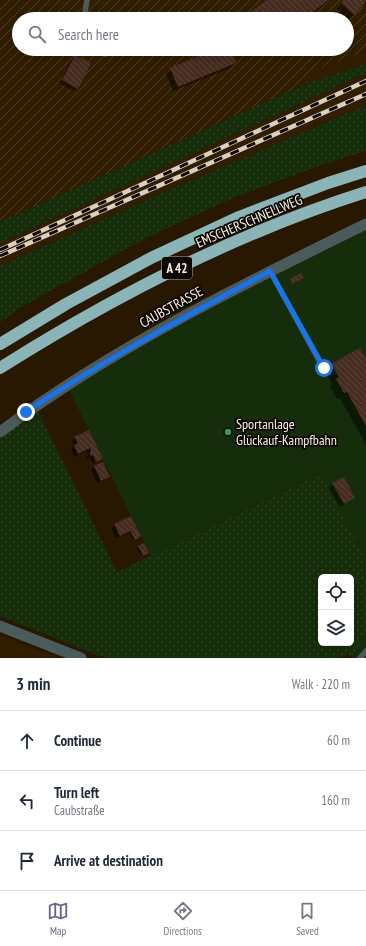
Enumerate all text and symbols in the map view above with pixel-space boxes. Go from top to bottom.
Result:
search box [12,12,354,56]
icon: search [26,23,48,45]
text: Search here [58,25,119,44]
street label: EMSCHERSCHNELLWEG [193,190,305,252]
road number: A 42 [162,257,192,279]
street label: CAUBSTRASSE [136,282,206,332]
route start [315,359,333,377]
route end [17,403,35,421]
place label: Sportanlage Glückauf-Kampfbahn [236,415,337,449]
marker: Sportanlage Glückauf-Kampfbahn [223,427,233,437]
map controls [318,574,354,646]
button: locate [318,574,354,610]
button: layers [318,610,354,646]
text: 3 min [16,673,50,695]
text: Walk · 220 m [292,676,350,693]
icon: ahead [16,730,38,752]
text: Continue [54,731,101,750]
text: 60 m [327,732,350,749]
text: Turn left [54,783,99,802]
icon: left [16,790,38,812]
text: 160 m [321,792,350,809]
text: Caubstraße [54,802,105,819]
icon: arrive [16,850,38,872]
text: Arrive at destination [54,851,163,870]
tab: Map [47,900,69,938]
tab: Directions [164,900,202,938]
tab: Saved [296,900,319,938]

